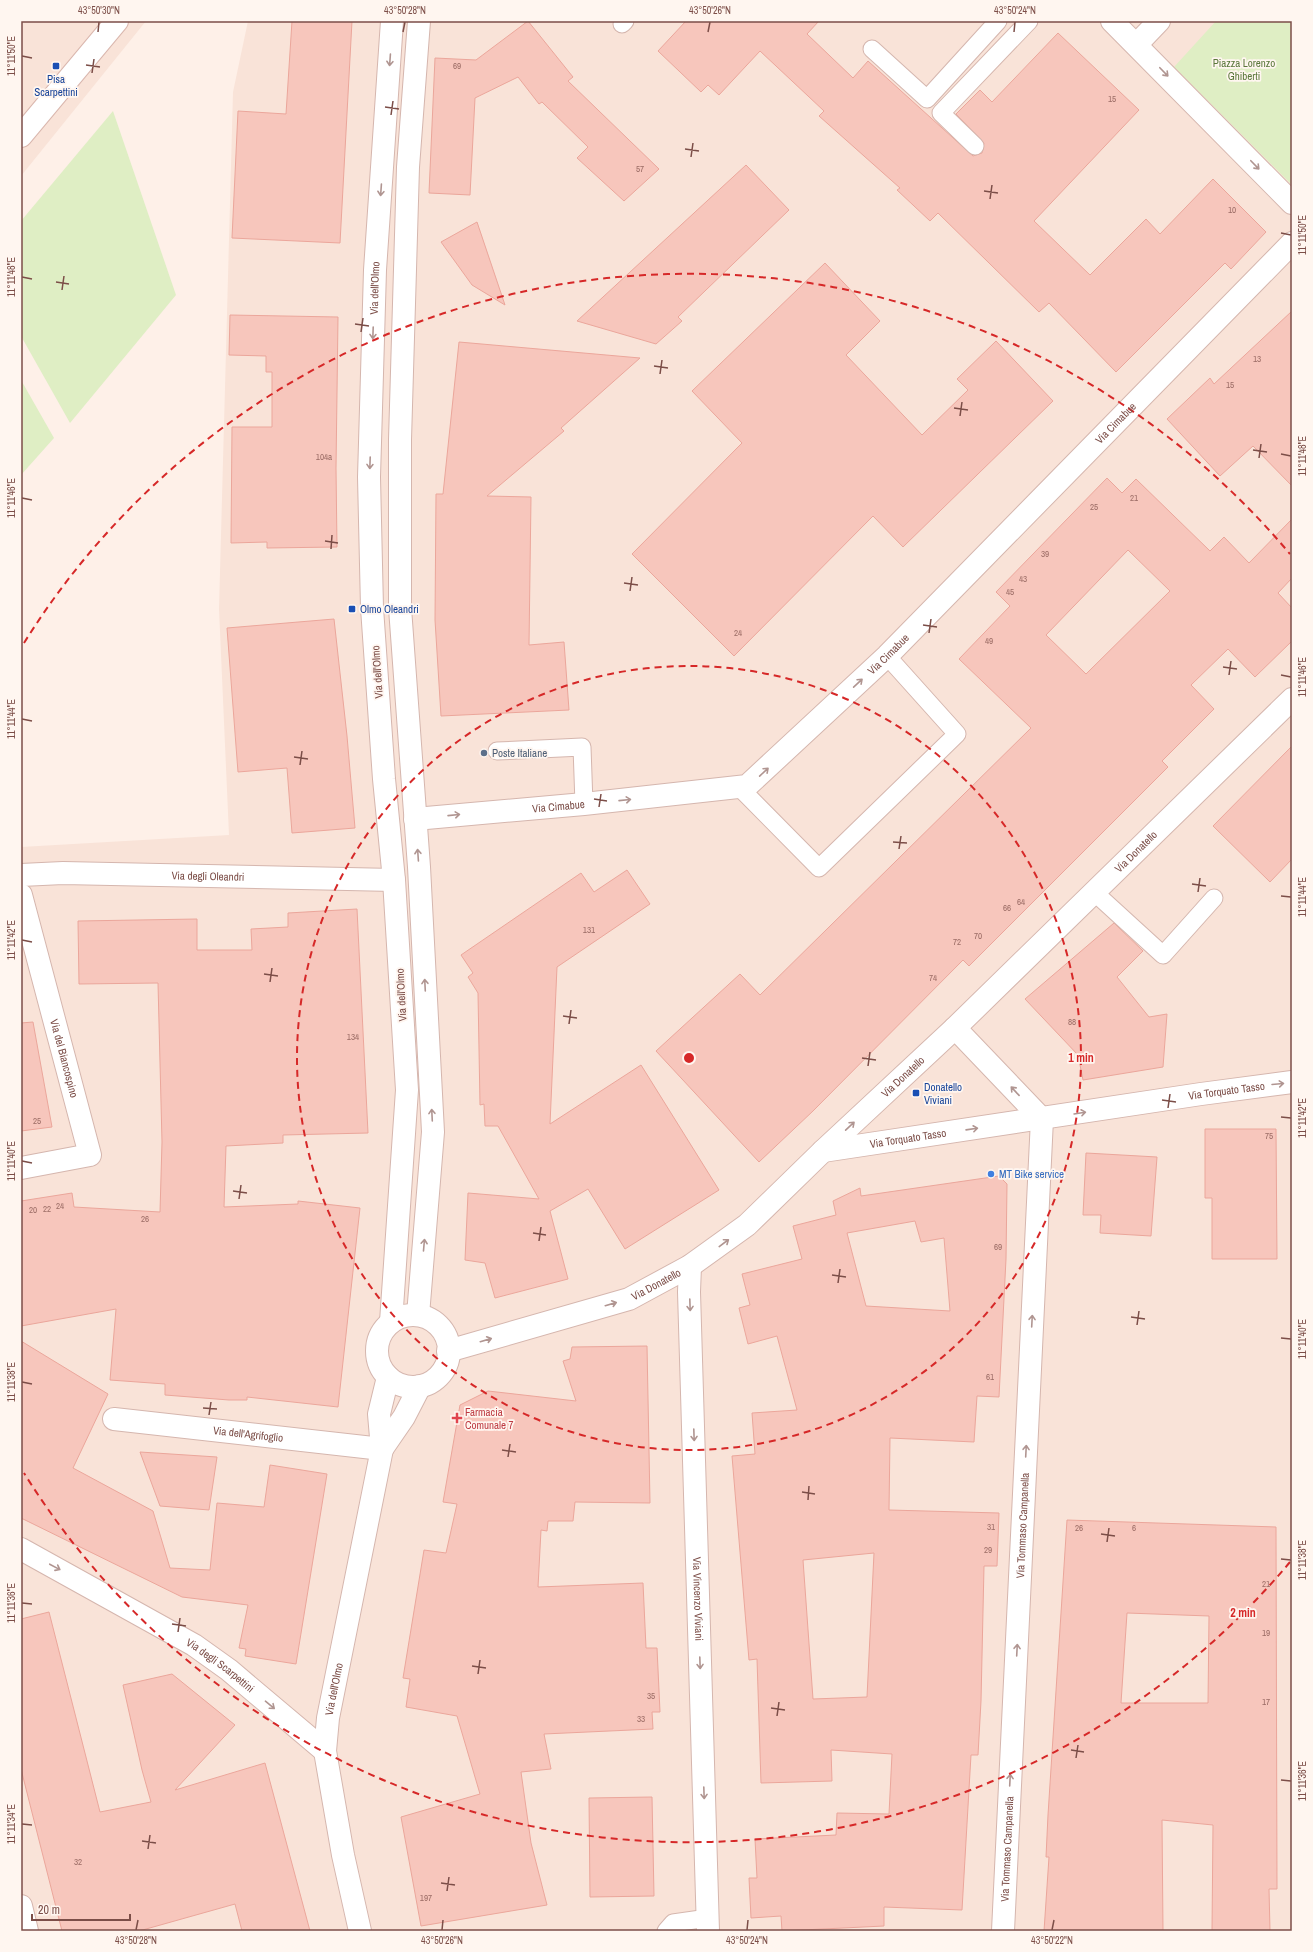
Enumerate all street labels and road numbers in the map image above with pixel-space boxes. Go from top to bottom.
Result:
street label: Via dell'Olmo [367,261,383,315]
street label: Via Cimabue [1092,399,1139,447]
street label: Via Cimabue [865,631,912,677]
street label: Via dell'Olmo [368,645,386,699]
street label: Via Cimabue [532,797,585,816]
street label: Via Donatello [1111,828,1160,875]
street label: Via degli Oleandri [171,868,244,884]
street label: Via dell'Olmo [393,968,409,1022]
street label: Via del Biancospino [47,1017,81,1099]
street label: Via Donatello [878,1053,927,1100]
street label: Via Torquato Tasso [1187,1079,1266,1103]
street label: Via Torquato Tasso [869,1126,947,1151]
street label: Via Donatello [629,1265,683,1303]
street label: Via dell'Agrifoglio [212,1423,284,1445]
street label: Via Tommaso Campanella [1013,1472,1032,1579]
street label: Via Vincenzo Viviani [690,1557,706,1641]
street label: Via degli Scarpettini [184,1635,257,1695]
street label: Via dell'Olmo [322,1662,346,1717]
street label: Via Tommaso Campanella [997,1796,1016,1902]

